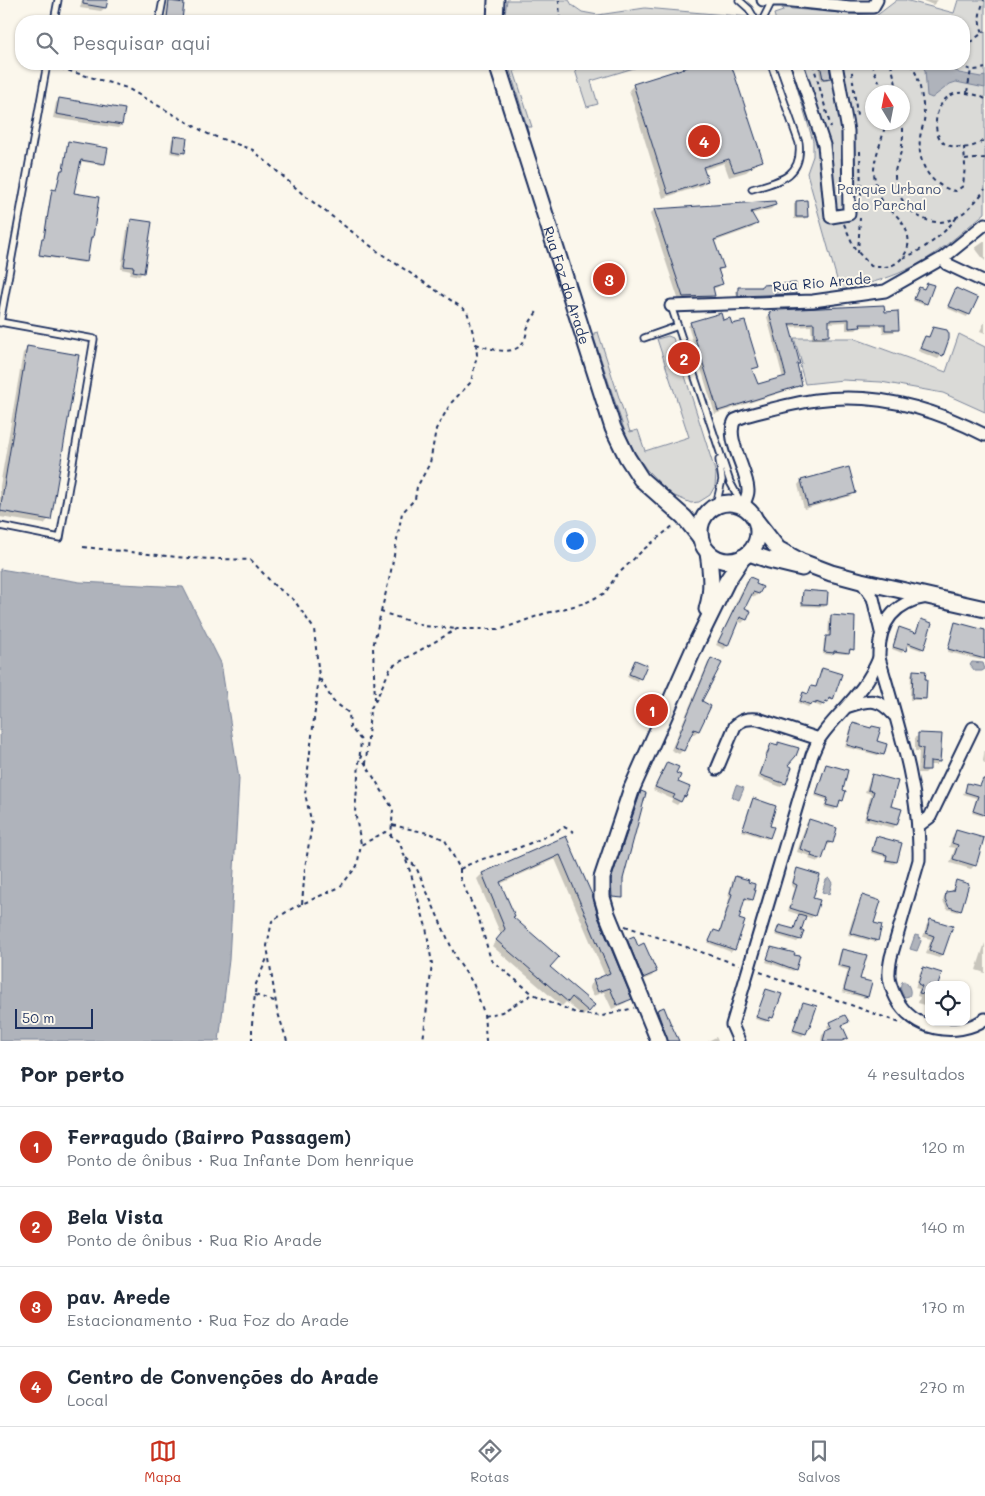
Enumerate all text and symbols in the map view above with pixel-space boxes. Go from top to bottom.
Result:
search box [15,15,970,70]
icon: search [33,29,61,57]
text: Pesquisar aqui [73,30,211,55]
north arrow [865,85,910,130]
pin: 4 [688,122,720,160]
park label: Parque Urbano do Parchal [837,179,941,214]
street label: Rua Foz do Arade [540,224,595,347]
pin: 3 [593,260,625,298]
street label: Rua Rio Arade [772,268,872,296]
pin: 2 [668,339,700,377]
your location [562,528,588,554]
pin: 1 [636,691,668,729]
map controls [925,981,970,1026]
button: locate [925,981,970,1026]
scale bar [15,1006,92,1029]
text: 50 m [22,1008,54,1027]
text: Por perto [20,1060,124,1087]
text: 4 resultados [868,1063,965,1084]
text: Ferragudo (Bairro Passagem) [67,1124,351,1149]
text: 1 [32,1136,40,1157]
text: 120 m [921,1136,965,1157]
text: Ponto de ônibus · Rua Infante Dom henrique [67,1149,414,1170]
text: Bela Vista [67,1204,163,1229]
text: 2 [32,1216,40,1237]
text: 140 m [921,1216,965,1237]
text: Ponto de ônibus · Rua Rio Arade [67,1229,322,1250]
text: pav. Arede [67,1284,170,1309]
text: 3 [31,1296,41,1317]
text: 170 m [921,1296,965,1317]
text: Estacionamento · Rua Foz do Arade [67,1309,349,1330]
text: Centro de Convenções do Arade [67,1364,379,1389]
text: 4 [31,1376,41,1397]
text: 270 m [919,1376,965,1397]
text: Local [67,1389,108,1410]
tab: Mapa [144,1437,182,1486]
tab: Rotas [470,1437,509,1486]
tab: Salvos [798,1437,841,1486]

